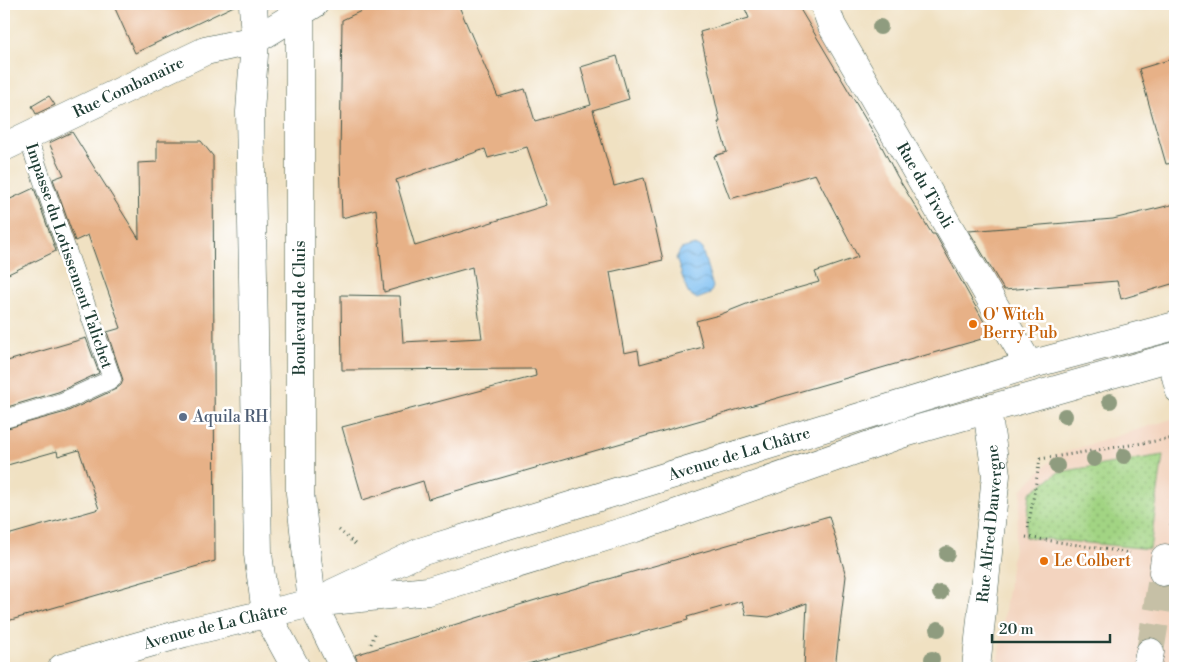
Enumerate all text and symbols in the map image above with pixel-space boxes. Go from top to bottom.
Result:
street label: Rue Combanaire [70,52,187,123]
street label: Rue du Tivoli [892,139,958,232]
street label: Impasse du Lotissement Talichet [21,141,117,372]
street label: Boulevard de Cluis [290,241,310,376]
place label: O' Witch Berry Pub [982,305,1057,343]
marker: O' Witch Berry Pub [967,318,979,330]
place label: Aquila RH [192,407,268,427]
marker: Aquila RH [177,411,189,423]
street label: Avenue de La Châtre [665,423,813,486]
street label: Rue Alfred Dauvergne [973,444,1006,604]
place label: Le Colbert [1054,551,1131,571]
marker: Le Colbert [1038,555,1050,567]
street label: Avenue de La Châtre [140,599,289,654]
scale bar [992,612,1109,644]
text: 20 m [999,620,1034,639]

